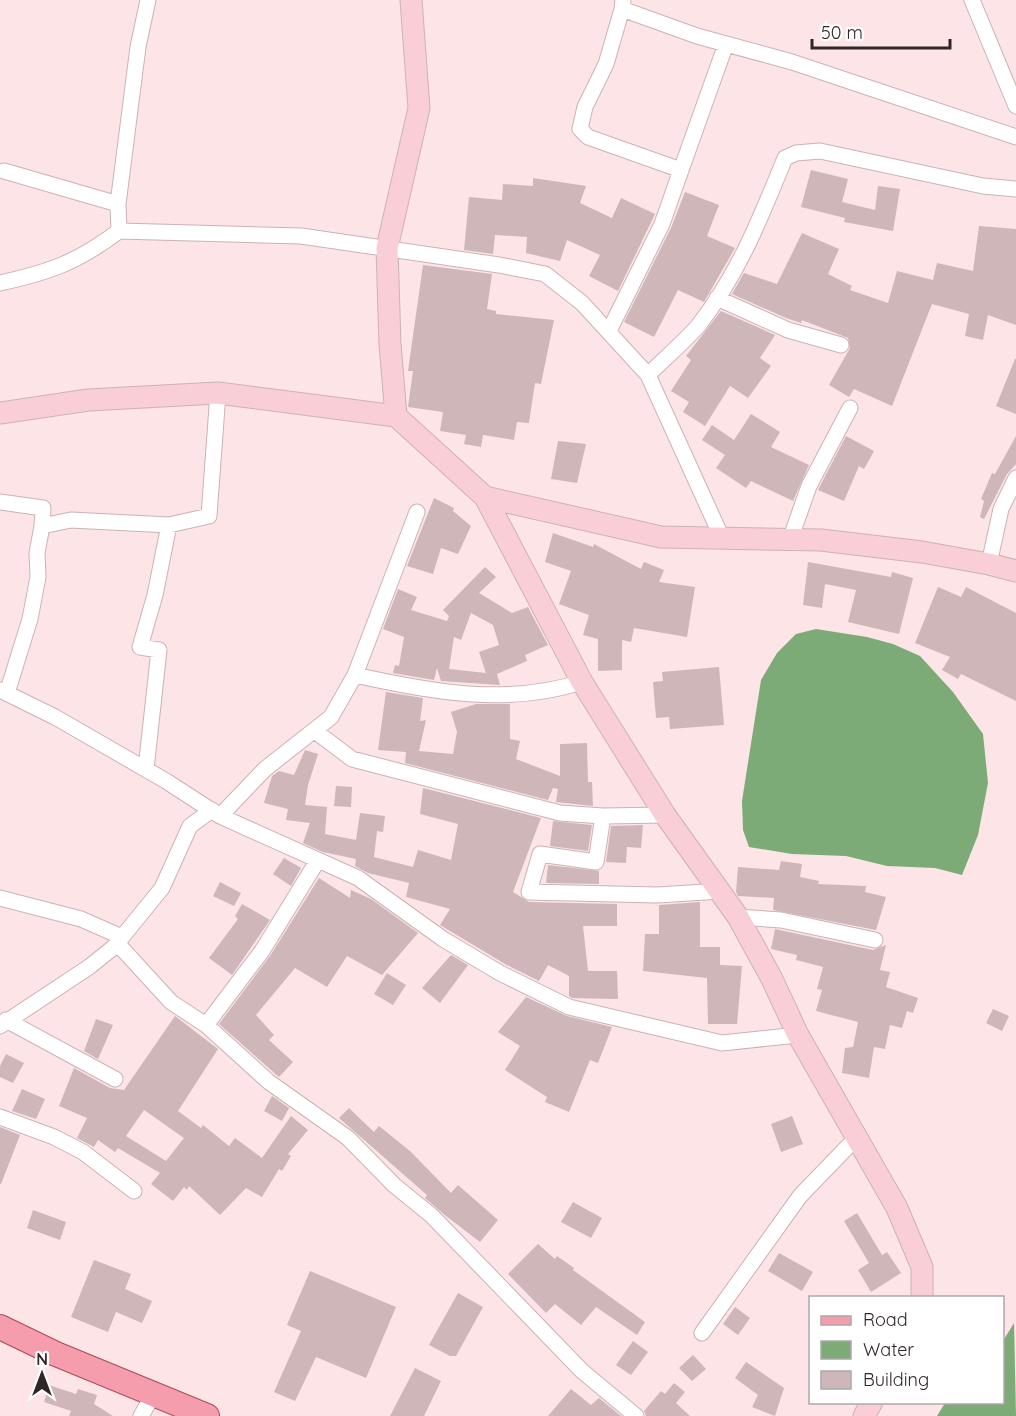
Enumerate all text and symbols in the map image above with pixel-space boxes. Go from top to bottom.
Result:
scale bar [812,12,950,50]
text: 50 m [821,21,863,44]
legend [809,1296,1004,1404]
text: Road [863,1308,908,1331]
text: Water [863,1338,914,1361]
north arrow [12,1344,72,1404]
text: N [36,1349,48,1369]
text: Building [863,1368,929,1391]

